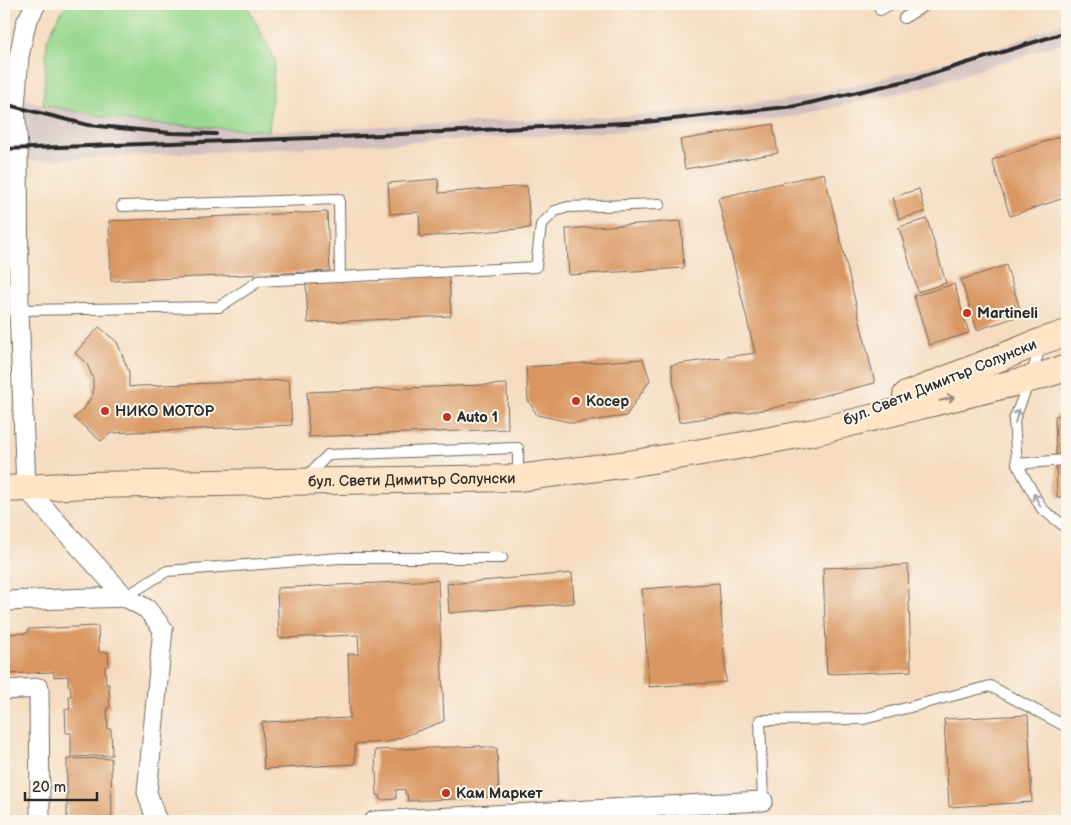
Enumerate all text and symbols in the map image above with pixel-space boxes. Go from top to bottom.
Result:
place label: Martineli [977,304,1038,323]
marker: Martineli [961,307,973,319]
street label: бул. Свети Димитър Солунски [841,335,1040,430]
place label: Косер [586,392,629,411]
one-way arrow [938,394,954,403]
marker: Косер [570,395,582,407]
place label: НИКО МОТОР [115,402,214,421]
marker: НИКО МОТОР [99,405,111,417]
place label: Auto 1 [456,408,498,427]
one-way arrow [1012,408,1022,424]
marker: Auto 1 [441,411,453,423]
street label: бул. Свети Димитър Солунски [308,469,516,491]
one-way arrow [1032,493,1042,508]
scale bar [25,770,98,802]
text: 20 m [32,778,66,797]
place label: Кам Маркет [456,784,544,803]
marker: Кам Маркет [440,787,452,799]

